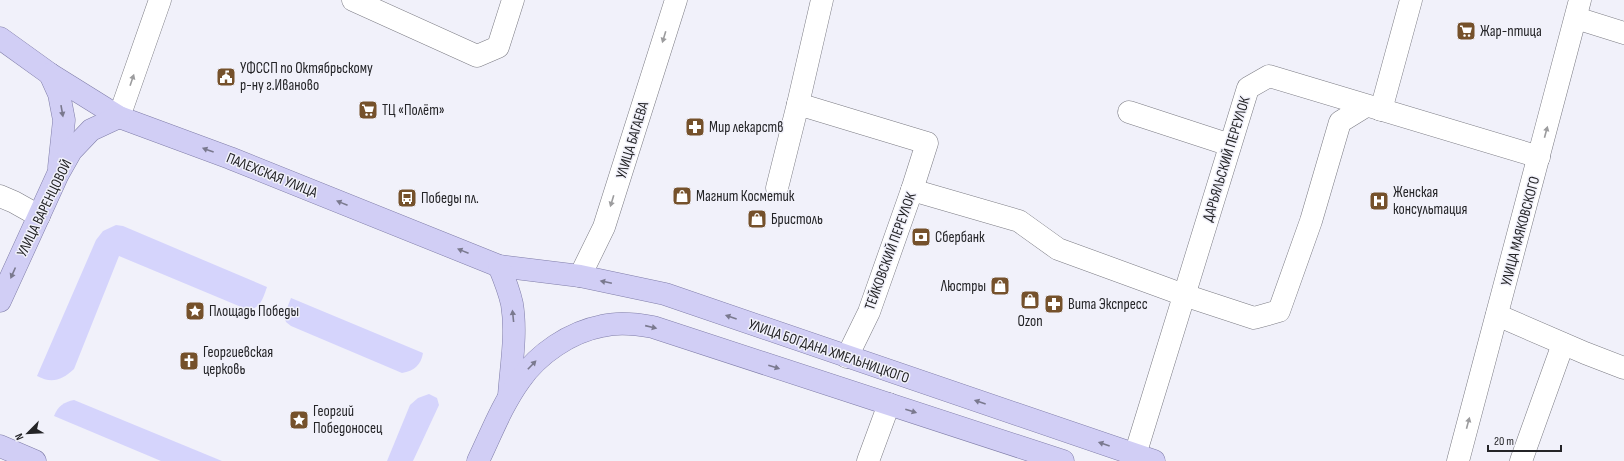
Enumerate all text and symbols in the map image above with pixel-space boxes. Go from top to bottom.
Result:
supermarket icon: Жар-птица [1455,20,1477,42]
place label: Жар-птица [1480,22,1542,41]
one-way arrow [661,32,667,44]
place label: УФССП по Октябрьскому р-ну г.Иваново [240,59,373,95]
public building icon: УФССП по Октябрьскому р-ну г.Иваново [215,66,237,88]
one-way arrow [129,74,135,86]
street label: ДАРЬЯЛЬСКИЙ ПЕРЕУЛОК [1198,94,1255,224]
supermarket icon: ТЦ «Полёт» [357,99,379,121]
street label: УЛИЦА БАГАЕВА [612,99,653,181]
place label: ТЦ «Полёт» [382,101,445,120]
one-way arrow [60,105,66,117]
pharmacy icon: Мир лекарств [684,116,706,138]
place label: Мир лекарств [709,118,783,137]
one-way arrow [1543,126,1549,138]
one-way arrow [202,146,214,152]
street label: ПАЛЕХСКАЯ УЛИЦА [224,149,321,203]
street label: УЛИЦА ВАРЕНЦОВОЙ [13,156,76,260]
street label: УЛИЦА МАЯКОВСКОГО [1497,174,1544,288]
place label: Женская консультация [1393,183,1468,219]
shop icon: Магнит Косметик [671,185,693,207]
bus stop icon: Победы пл. [396,187,418,209]
place label: Магнит Косметик [696,187,795,206]
place label: Победы пл. [421,189,479,208]
street label: ТЕЙКОВСКИЙ ПЕРЕУЛОК [860,189,921,313]
hospital icon: Женская консультация [1368,190,1390,212]
one-way arrow [609,196,615,208]
one-way arrow [336,200,347,206]
shop icon: Бристоль [746,208,768,230]
place label: Бристоль [771,210,823,229]
bank icon: Сбербанк [910,226,932,248]
place label: Сбербанк [935,228,985,247]
one-way arrow [456,248,468,254]
one-way arrow [10,268,16,279]
shop icon: Люстры [989,275,1011,297]
place label: Люстры [940,277,986,296]
one-way arrow [600,278,612,284]
shop icon: Ozon [1019,289,1041,311]
pharmacy icon: Вита Экспресс [1043,293,1065,315]
place label: Вита Экспресс [1068,295,1148,314]
place icon: Площадь Победы [184,300,206,322]
place label: Площадь Победы [209,302,299,321]
one-way arrow [510,310,516,322]
place label: Ozon [1017,312,1043,331]
one-way arrow [724,314,736,320]
street label: УЛИЦА БОГДАНА ХМЕЛЬНИЦКОГО [746,315,912,388]
one-way arrow [644,325,657,331]
place label: Георгиевская церковь [203,343,273,379]
church icon: Георгиевская церковь [178,350,200,372]
one-way arrow [528,360,537,370]
one-way arrow [769,364,781,370]
one-way arrow [974,399,986,405]
place label: Георгий Победоносец [313,402,383,438]
one-way arrow [906,408,918,414]
place icon: Георгий Победоносец [288,409,310,431]
north arrow [8,413,48,453]
one-way arrow [1465,417,1471,429]
scale bar [1488,427,1561,453]
text: N [12,431,26,442]
text: 20 m [1494,434,1514,449]
one-way arrow [1097,441,1109,447]

